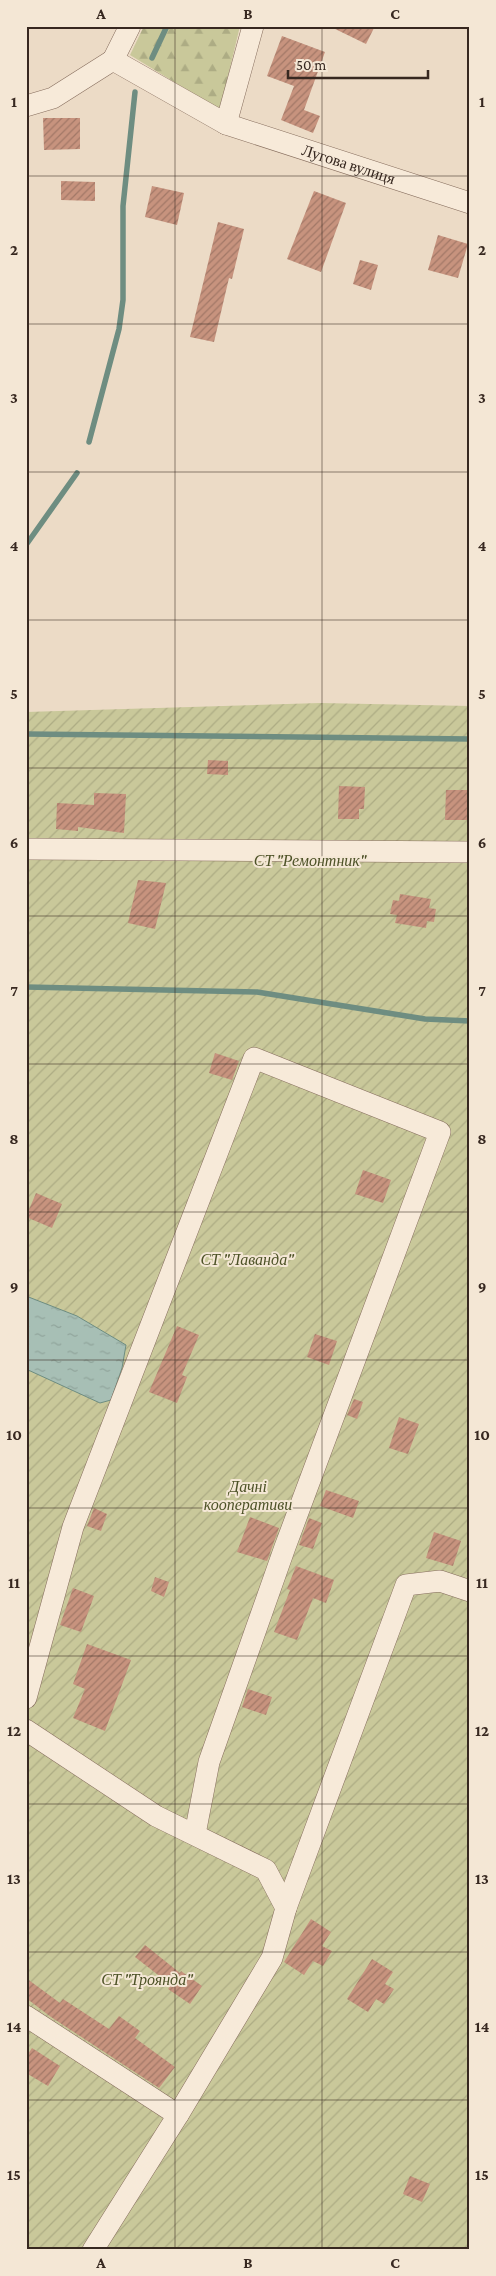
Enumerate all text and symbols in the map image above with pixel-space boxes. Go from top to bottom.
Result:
text: A [95,5,106,22]
text: B [243,5,253,22]
text: C [390,5,400,22]
scale bar [288,48,428,80]
text: 50 m [296,57,326,73]
text: 1 [11,93,17,110]
text: 1 [479,93,485,110]
street label: Лугова вулиця [300,141,398,187]
text: 2 [10,241,18,258]
text: 2 [478,241,486,258]
text: 3 [10,389,18,406]
text: 3 [478,389,486,406]
text: 4 [10,537,19,554]
text: 4 [478,537,487,554]
text: 5 [10,685,18,702]
text: 5 [478,685,486,702]
text: 6 [10,834,18,851]
text: 6 [478,834,486,851]
park label: СТ "Ремонтник" [254,852,368,869]
text: 7 [10,982,18,999]
text: 7 [478,982,486,999]
text: 8 [9,1130,19,1147]
text: 8 [477,1130,487,1147]
park label: СТ "Лаванда" [200,1251,295,1268]
text: 9 [10,1278,18,1295]
text: 9 [478,1278,486,1295]
text: 10 [6,1426,22,1443]
text: 10 [474,1426,490,1443]
park label: Дачні кооперативи [204,1478,292,1514]
text: 11 [8,1574,20,1591]
text: 11 [476,1574,488,1591]
text: 12 [7,1722,21,1739]
text: 12 [475,1722,489,1739]
text: 13 [7,1870,21,1887]
text: 13 [475,1870,489,1887]
park label: СТ "Троянда" [101,1971,194,1989]
text: 14 [7,2018,22,2035]
text: 14 [475,2018,490,2035]
text: 15 [7,2166,21,2183]
text: 15 [475,2166,489,2183]
text: A [95,2254,106,2271]
text: B [243,2254,253,2271]
text: C [390,2254,400,2271]

